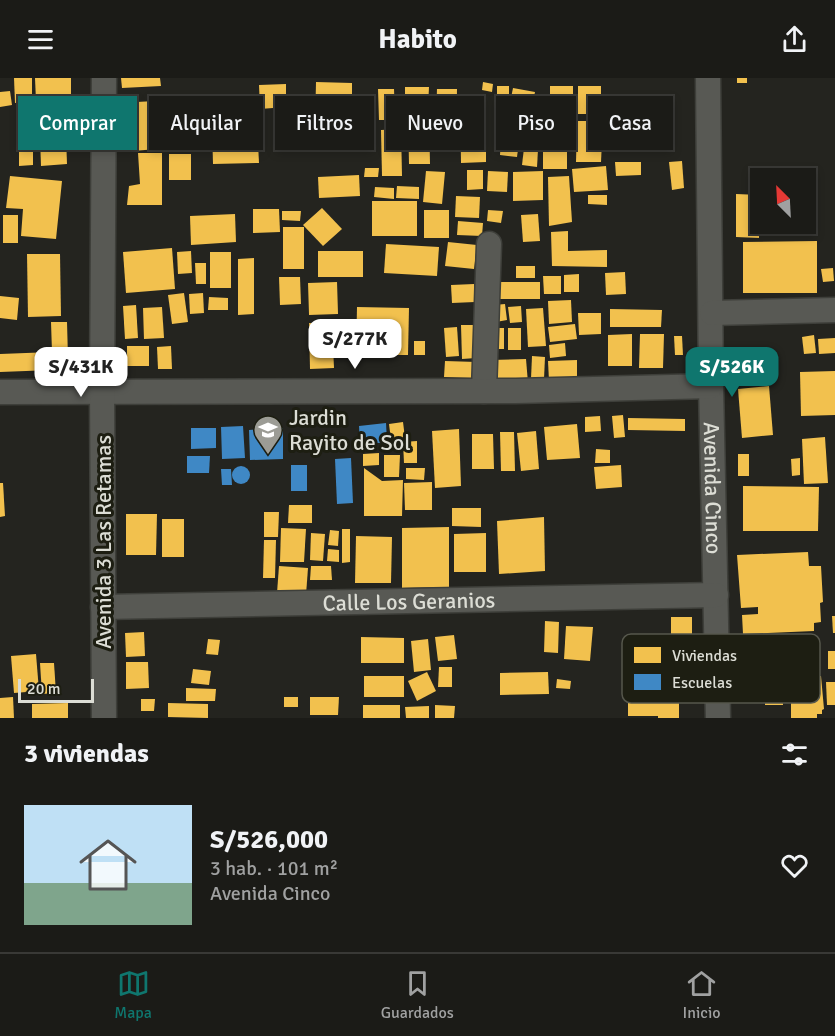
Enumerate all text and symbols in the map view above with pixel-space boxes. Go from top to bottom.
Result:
icon: menu [24,23,57,56]
text: Habito [378,23,457,56]
icon: share [778,23,811,56]
chip: Comprar [18,96,137,150]
chip: Alquilar [149,96,263,150]
chip: Filtros [275,96,374,150]
chip: Nuevo [386,96,484,150]
chip: Piso [496,96,576,150]
chip: Casa [588,96,673,150]
north arrow [750,168,816,234]
map controls [750,168,816,234]
pin: S/277K [306,319,404,370]
text: S/277K [323,326,387,351]
pin: S/431K [32,347,130,398]
pin: S/526K [683,347,781,398]
text: S/431K [49,354,113,379]
text: S/526K [700,354,764,379]
place label: Jardin Rayito de Sol [289,404,411,456]
school or university icon: Jardin Rayito de Sol [252,414,284,456]
street label: Avenida Cinco [698,421,728,554]
street label: Avenida 3 Las Retamas [90,435,117,649]
street label: Calle Los Geranios [322,586,496,616]
legend [622,634,820,703]
text: Viviendas [672,646,737,666]
text: Escuelas [672,673,732,693]
scale bar [18,676,94,704]
text: 20 m [27,679,61,699]
text: 3 viviendas [24,738,149,770]
icon: filters [778,738,811,771]
text: S/526,000 [210,824,328,856]
icon: home [72,829,144,901]
icon: heart [778,849,811,882]
text: 3 hab. · 101 m² [210,856,338,881]
text: Avenida Cinco [210,881,330,906]
tab: Mapa [114,967,152,1023]
tab: Guardados [381,967,454,1023]
tab: Inicio [683,967,721,1023]

